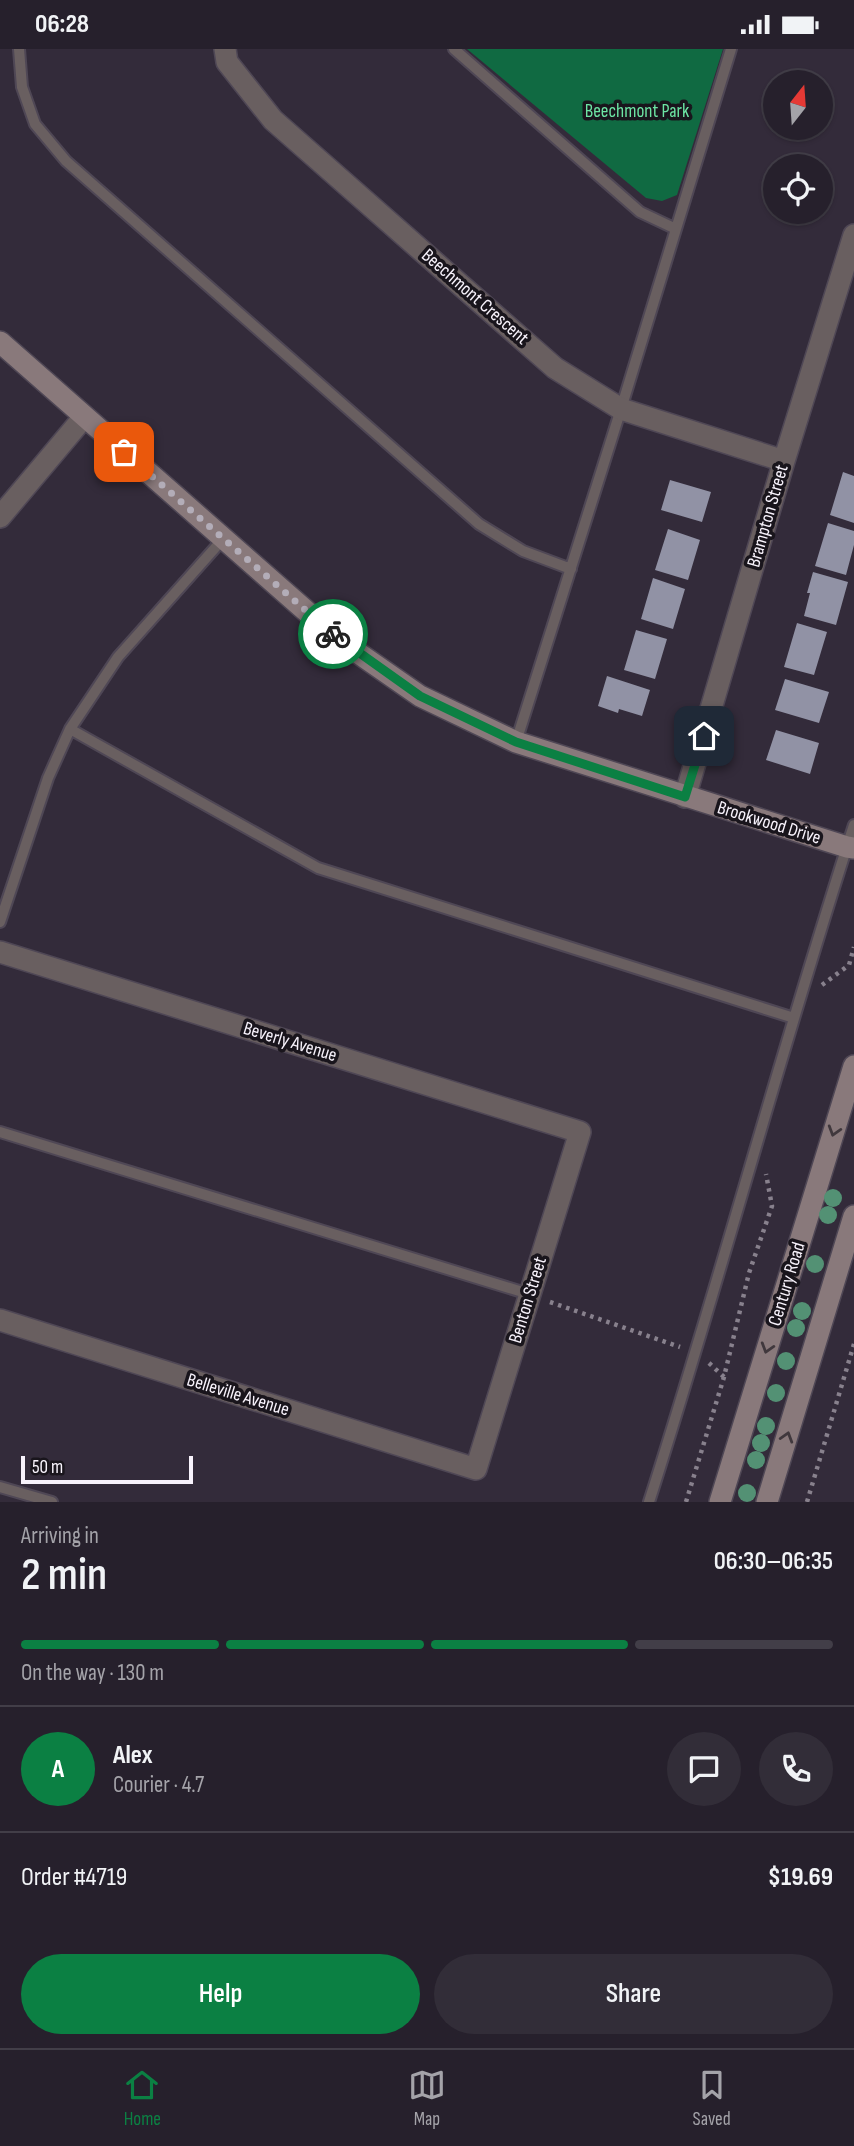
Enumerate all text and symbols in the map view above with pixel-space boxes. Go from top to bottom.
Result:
text: 06:28 [35,9,89,40]
north arrow [763,70,833,140]
map controls [763,70,833,224]
park label: Beechmont Park [585,100,690,123]
button: locate [763,154,833,224]
street label: Beechmont Crescent [417,244,533,350]
pin [94,422,154,482]
icon: bag [105,433,143,471]
street label: Brampton Street [742,462,794,570]
courier [298,599,368,669]
icon: bike [314,615,352,653]
pin [674,706,734,766]
icon: home [685,717,723,755]
street label: Brookwood Drive [714,796,824,850]
street label: Beverly Avenue [240,1017,340,1067]
one-way arrow [828,1124,842,1137]
street label: Century Road [763,1239,811,1329]
street label: Benton Street [504,1254,552,1346]
one-way arrow [761,1342,776,1354]
street label: Belleville Avenue [184,1369,292,1421]
one-way arrow [778,1431,793,1443]
scale bar [21,1453,192,1485]
text: 50 m [32,1456,63,1479]
text: Arriving in [21,1522,99,1550]
text: 06:30–06:35 [714,1546,833,1577]
text: 2 min [21,1548,107,1603]
text: On the way · 130 m [21,1659,164,1687]
button: chat [667,1732,741,1806]
button: phone [759,1732,833,1806]
text: Alex [113,1740,153,1771]
text: A [52,1754,64,1785]
text: Courier · 4.7 [113,1771,204,1799]
text: Order #4719 [21,1862,127,1893]
text: $19.69 [768,1862,833,1893]
button: Help [21,1954,420,2034]
button: Share [434,1954,833,2034]
tab: Home [123,2066,161,2131]
tab: Map [408,2066,446,2131]
tab: Saved [693,2066,731,2131]

